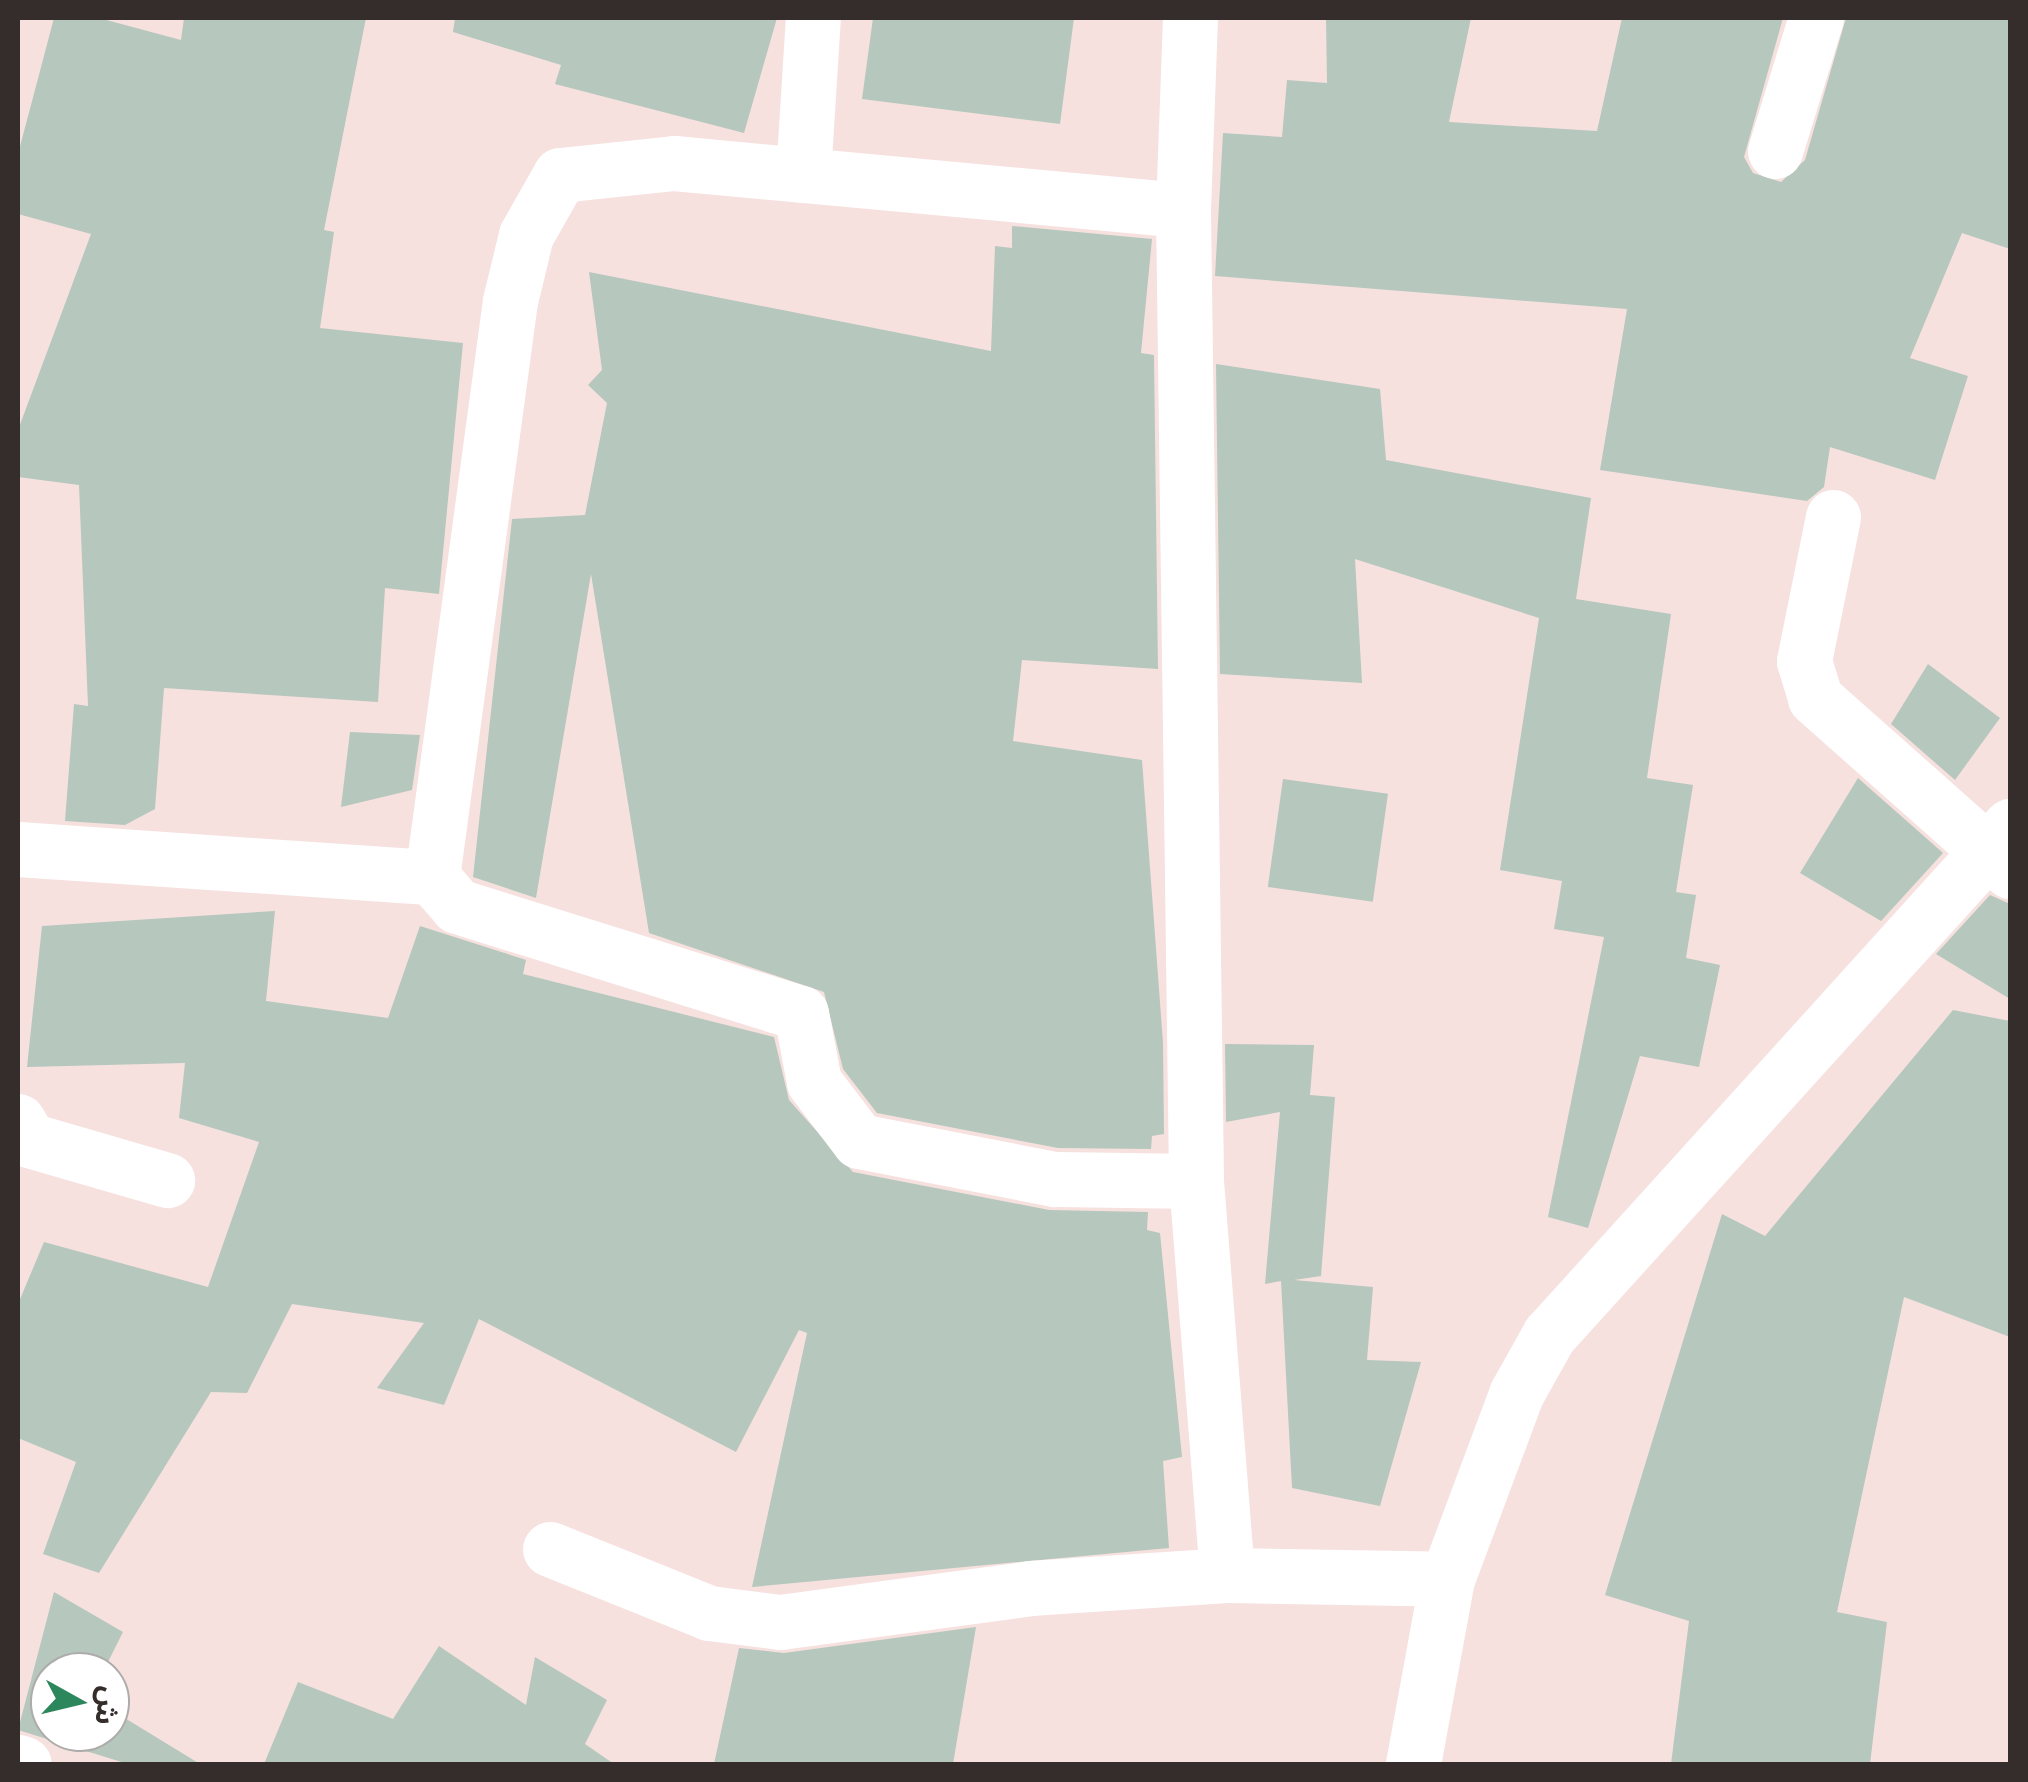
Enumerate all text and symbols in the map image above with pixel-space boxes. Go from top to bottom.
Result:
north arrow [30,1652,130,1752]
text: ش [90,1685,126,1727]

